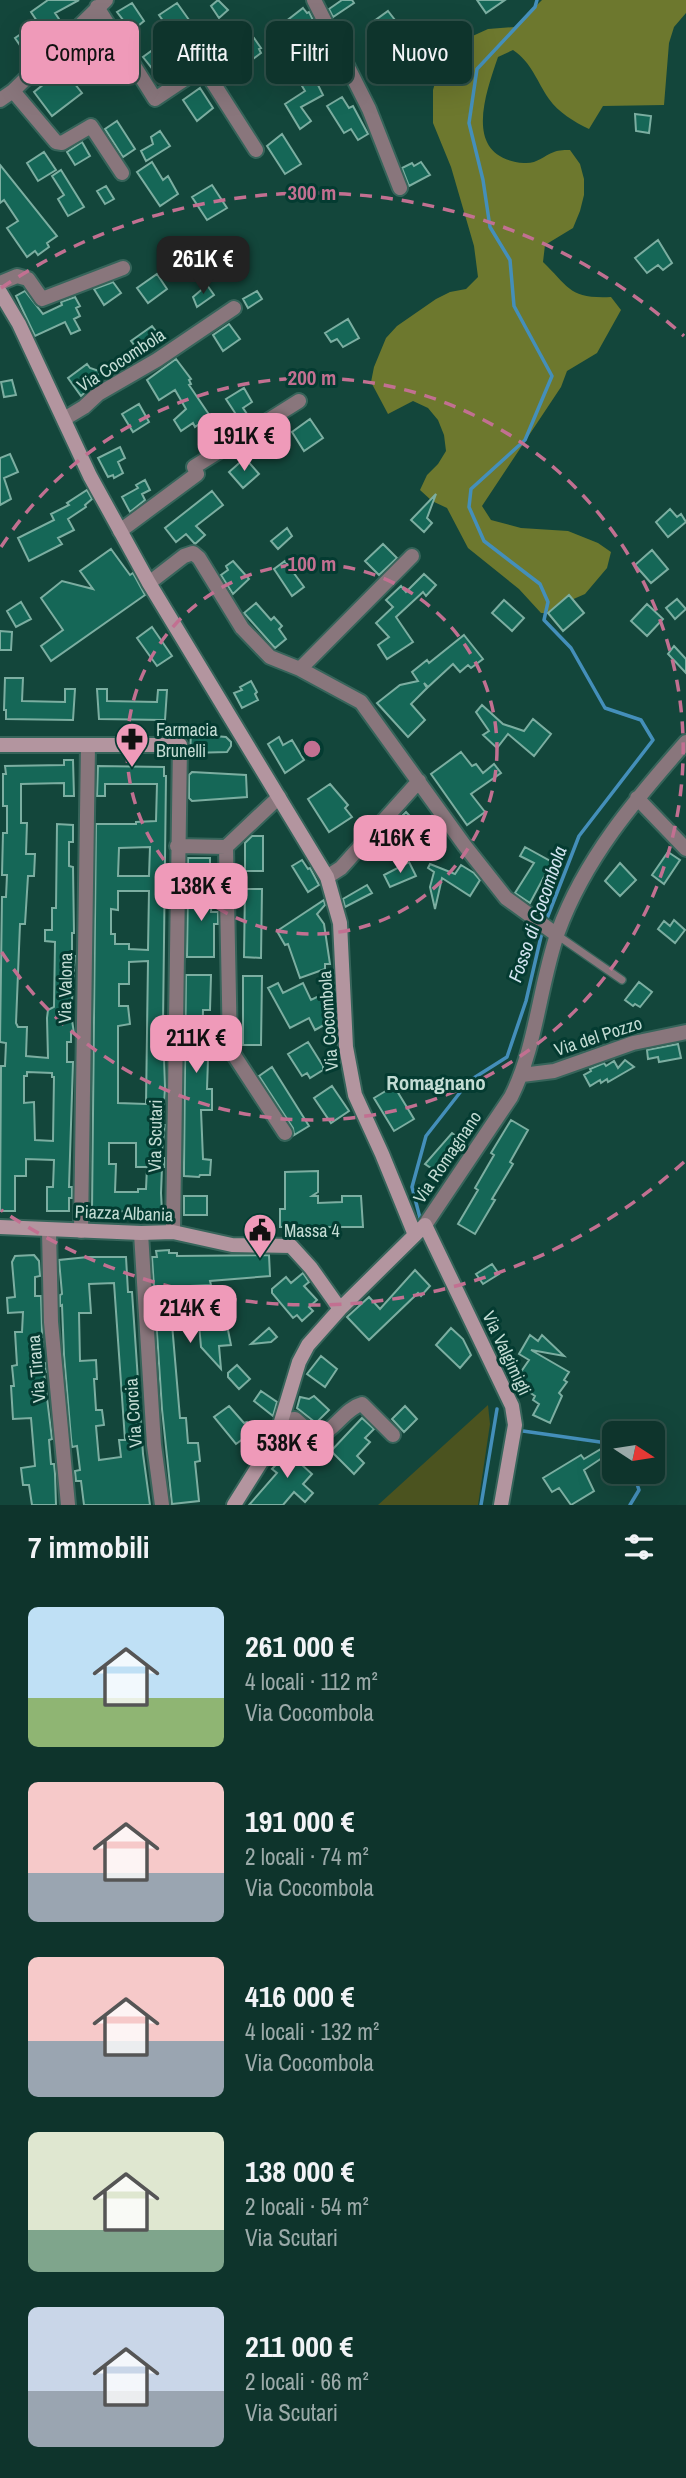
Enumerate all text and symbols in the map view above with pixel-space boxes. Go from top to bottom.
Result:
chip: Compra [21,21,139,84]
chip: Affitta [153,21,252,84]
chip: Filtri [266,21,353,84]
chip: Nuovo [367,21,472,84]
text: 300 m [288,178,336,207]
pin: 261K € [146,236,260,296]
text: 261K € [173,243,233,274]
street label: Via Cocombola [72,322,170,398]
text: 200 m [288,363,336,392]
pin: 191K € [187,414,301,473]
text: 191K € [214,420,274,451]
text: 100 m [288,549,336,578]
place label: Farmacia Brunelli [156,717,218,763]
pharmacy icon: Farmacia Brunelli [113,720,151,769]
centre of rings [300,737,324,761]
pin: 416K € [343,816,457,875]
text: 416K € [370,822,430,853]
water label: Fosso di Cocombola [502,842,573,986]
pin: 138K € [144,864,258,923]
text: 138K € [171,870,231,901]
street label: Via Valona [52,952,78,1024]
street label: Via Cocombola [312,970,344,1072]
street label: Via del Pozzo [551,1010,645,1062]
pin: 211K € [139,1016,253,1075]
text: 211K € [166,1022,226,1053]
district label: Romagnano [386,1068,486,1097]
street label: Via Scutari [142,1099,168,1173]
street label: Via Romagnano [407,1106,487,1208]
street label: Piazza Albania [74,1199,174,1227]
public building icon: Massa 4 [241,1211,279,1260]
place label: Massa 4 [284,1218,340,1243]
pin: 214K € [133,1286,247,1345]
text: 214K € [160,1292,220,1323]
street label: Via Valgimigli [477,1307,537,1399]
street label: Via Tirana [21,1334,51,1404]
street label: Via Corcia [118,1377,148,1449]
pin: 538K € [230,1420,344,1480]
north arrow [602,1421,665,1484]
map controls [602,1421,665,1484]
text: 538K € [257,1427,317,1458]
text: 7 immobili [28,1527,150,1567]
icon: filters [620,1528,658,1566]
text: 261 000 € [245,1626,354,1666]
icon: home [84,1635,168,1719]
text: 4 locali · 112 m² [245,1666,378,1697]
text: Via Cocombola [245,1697,374,1728]
text: 191 000 € [245,1801,354,1841]
icon: home [84,1810,168,1894]
text: 2 locali · 74 m² [245,1841,369,1872]
text: Via Cocombola [245,1872,374,1903]
text: 416 000 € [245,1976,354,2016]
icon: home [84,1985,168,2069]
text: 4 locali · 132 m² [245,2016,379,2047]
text: Via Cocombola [245,2047,374,2078]
text: 138 000 € [245,2151,354,2191]
icon: home [84,2160,168,2244]
text: 2 locali · 54 m² [245,2191,369,2222]
text: Via Scutari [245,2222,338,2253]
text: 211 000 € [245,2326,353,2366]
icon: home [84,2335,168,2419]
text: 2 locali · 66 m² [245,2366,369,2397]
text: Via Scutari [245,2397,338,2428]

